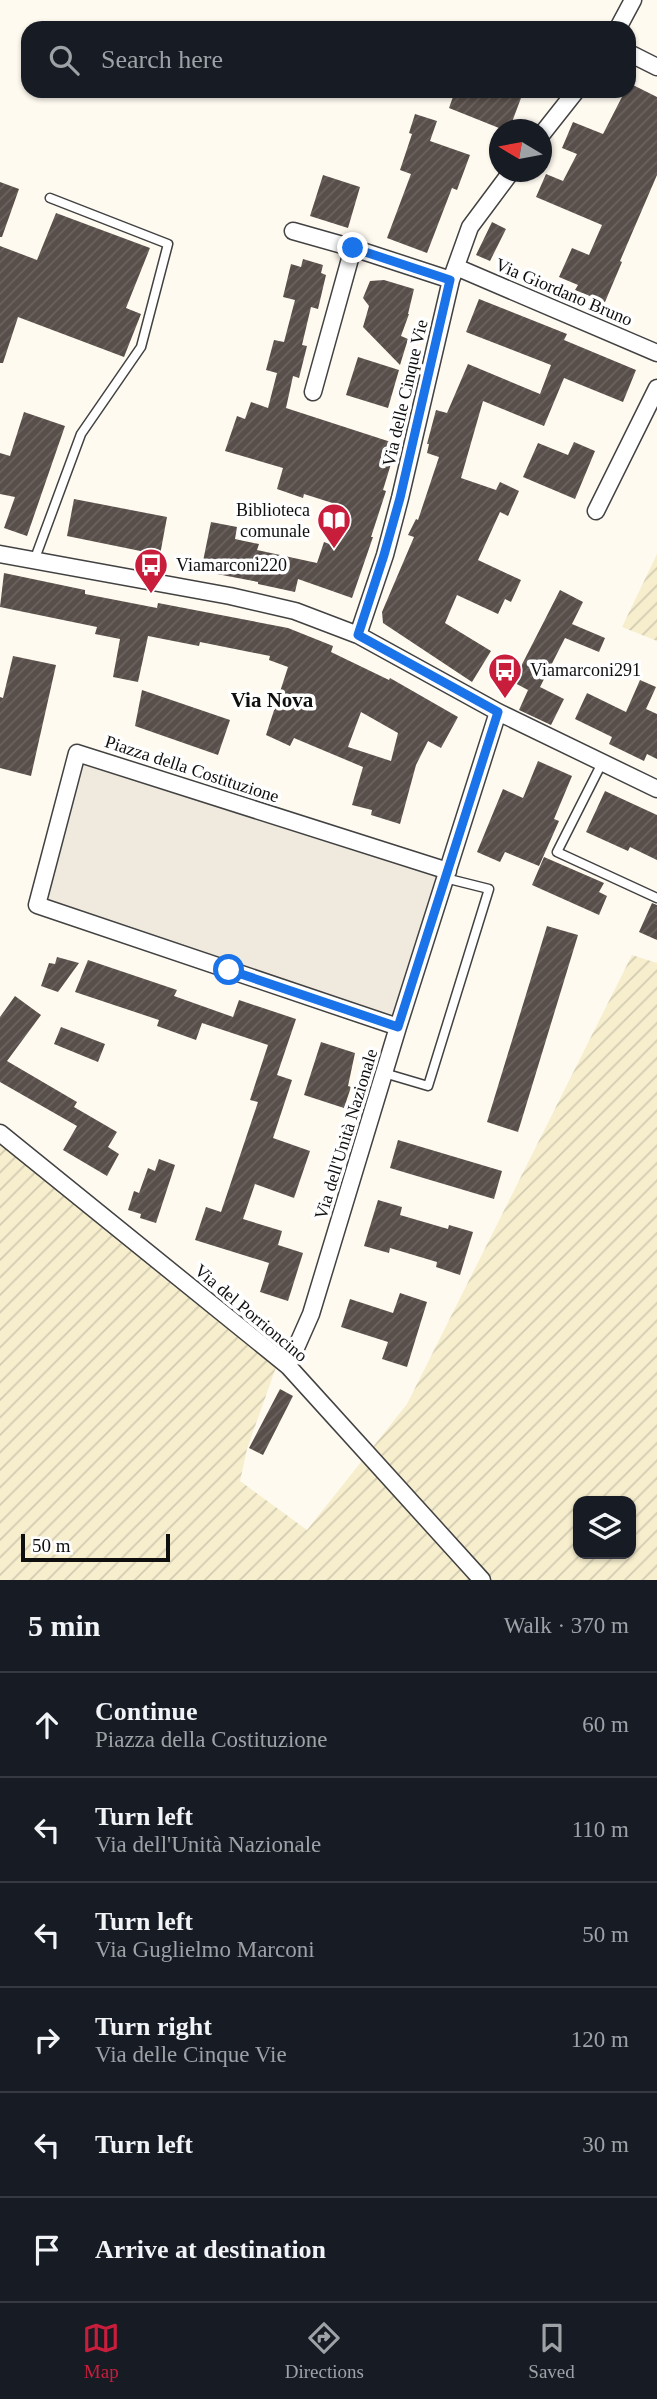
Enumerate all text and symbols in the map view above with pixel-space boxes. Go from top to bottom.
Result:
search box [21,21,636,98]
icon: search [45,41,83,79]
text: Search here [101,45,223,74]
north arrow [489,119,552,182]
route end [337,232,368,263]
street label: Via Giordano Bruno [492,254,636,330]
street label: Via delle Cinque Vie [378,318,432,468]
place label: Biblioteca comunale [236,500,310,541]
library icon: Biblioteca comunale [315,501,353,550]
bus stop icon: Viamarconi220 [132,546,170,595]
place label: Viamarconi220 [176,555,287,575]
bus stop icon: Viamarconi291 [486,651,524,700]
place label: Viamarconi291 [530,660,641,680]
district label: Via Nova [231,688,314,712]
street label: Piazza della Costituzione [102,731,282,807]
route start [213,954,244,985]
street label: Via dell'Unità Nazionale [311,1046,381,1222]
street label: Via del Porrioncino [191,1260,311,1366]
map controls [573,1496,636,1559]
button: layers [573,1496,636,1559]
scale bar [21,1531,170,1563]
text: 50 m [32,1535,71,1556]
text: 5 min [28,1609,101,1642]
text: Walk · 370 m [504,1613,629,1638]
text: Continue [95,1697,198,1726]
icon: ahead [28,1706,66,1744]
text: 60 m [582,1712,629,1737]
text: Piazza della Costituzione [95,1727,327,1752]
text: Turn left [95,1802,193,1831]
icon: left [28,1811,66,1849]
text: 110 m [572,1817,629,1842]
text: Via dell'Unità Nazionale [95,1832,321,1857]
text: Turn left [95,1907,193,1936]
icon: left [28,1916,66,1954]
text: 50 m [582,1922,629,1947]
text: Via Guglielmo Marconi [95,1937,315,1962]
text: Turn right [95,2012,212,2041]
icon: right [28,2021,66,2059]
text: 120 m [571,2027,629,2052]
text: Via delle Cinque Vie [95,2042,287,2067]
icon: left [28,2126,66,2164]
text: Turn left [95,2130,193,2159]
text: 30 m [582,2132,629,2157]
icon: arrive [28,2231,66,2269]
text: Arrive at destination [95,2235,326,2264]
tab: Map [82,2319,120,2383]
tab: Directions [285,2319,364,2383]
tab: Saved [528,2319,575,2383]

